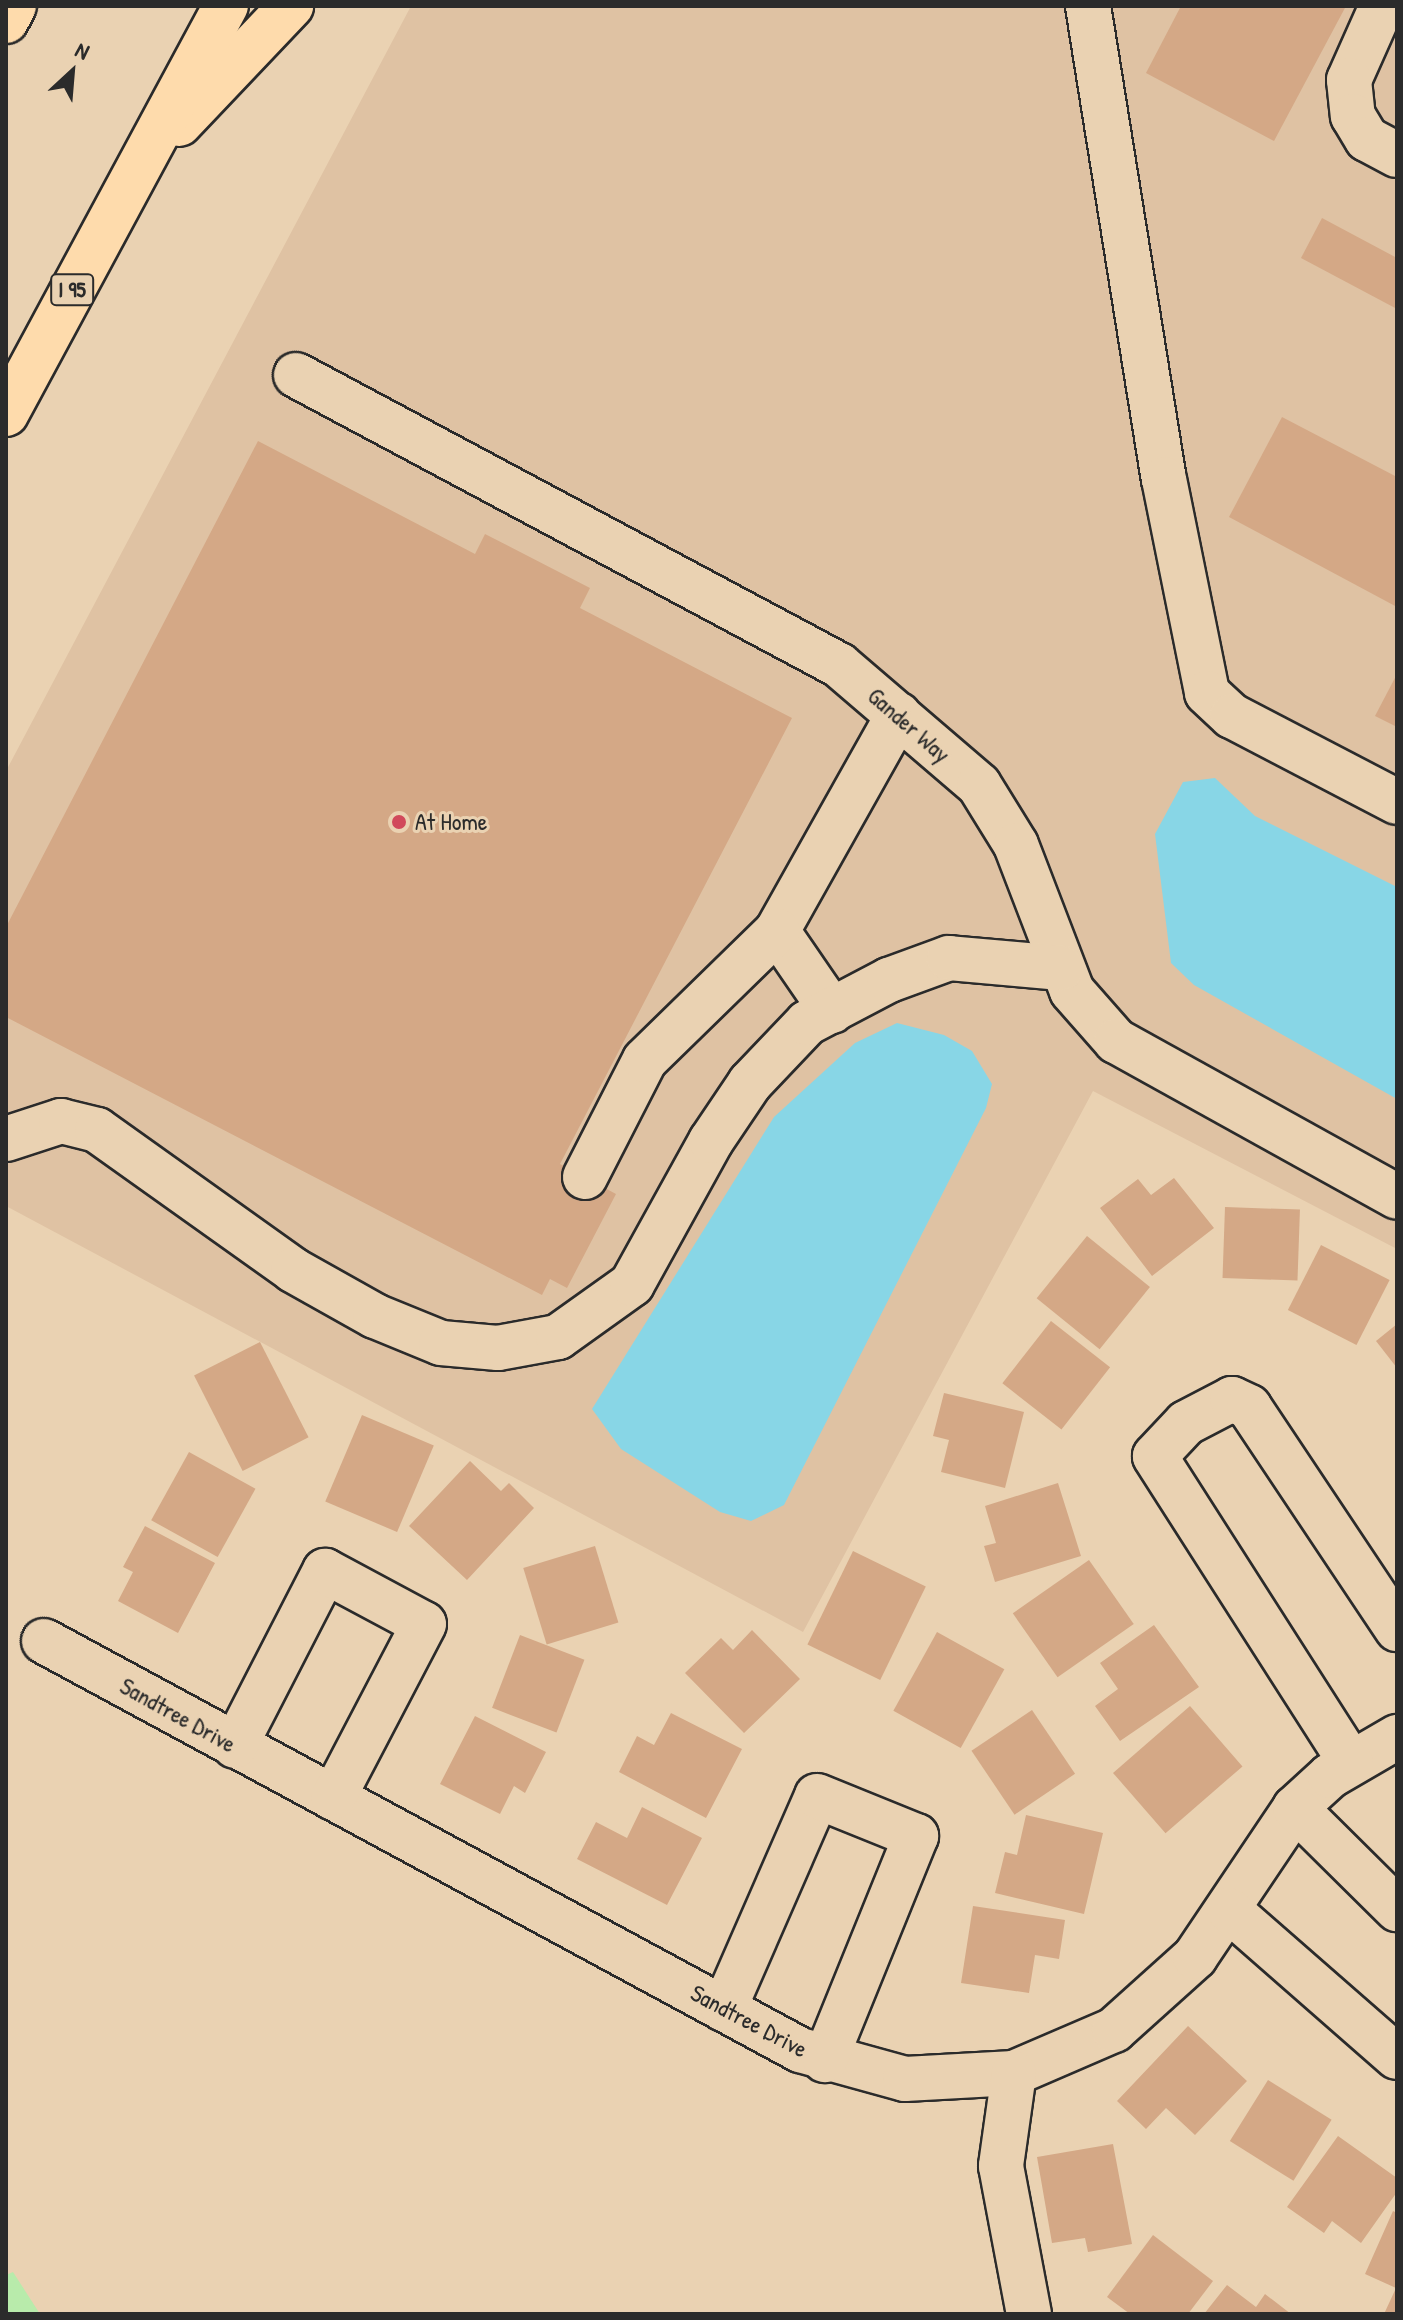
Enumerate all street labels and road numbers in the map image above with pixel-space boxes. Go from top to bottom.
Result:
road number: I 95 [50,272,94,308]
street label: Gander Way [862,681,956,769]
street label: Sandtree Drive [115,1671,241,1759]
street label: Sandtree Drive [686,1978,812,2064]

